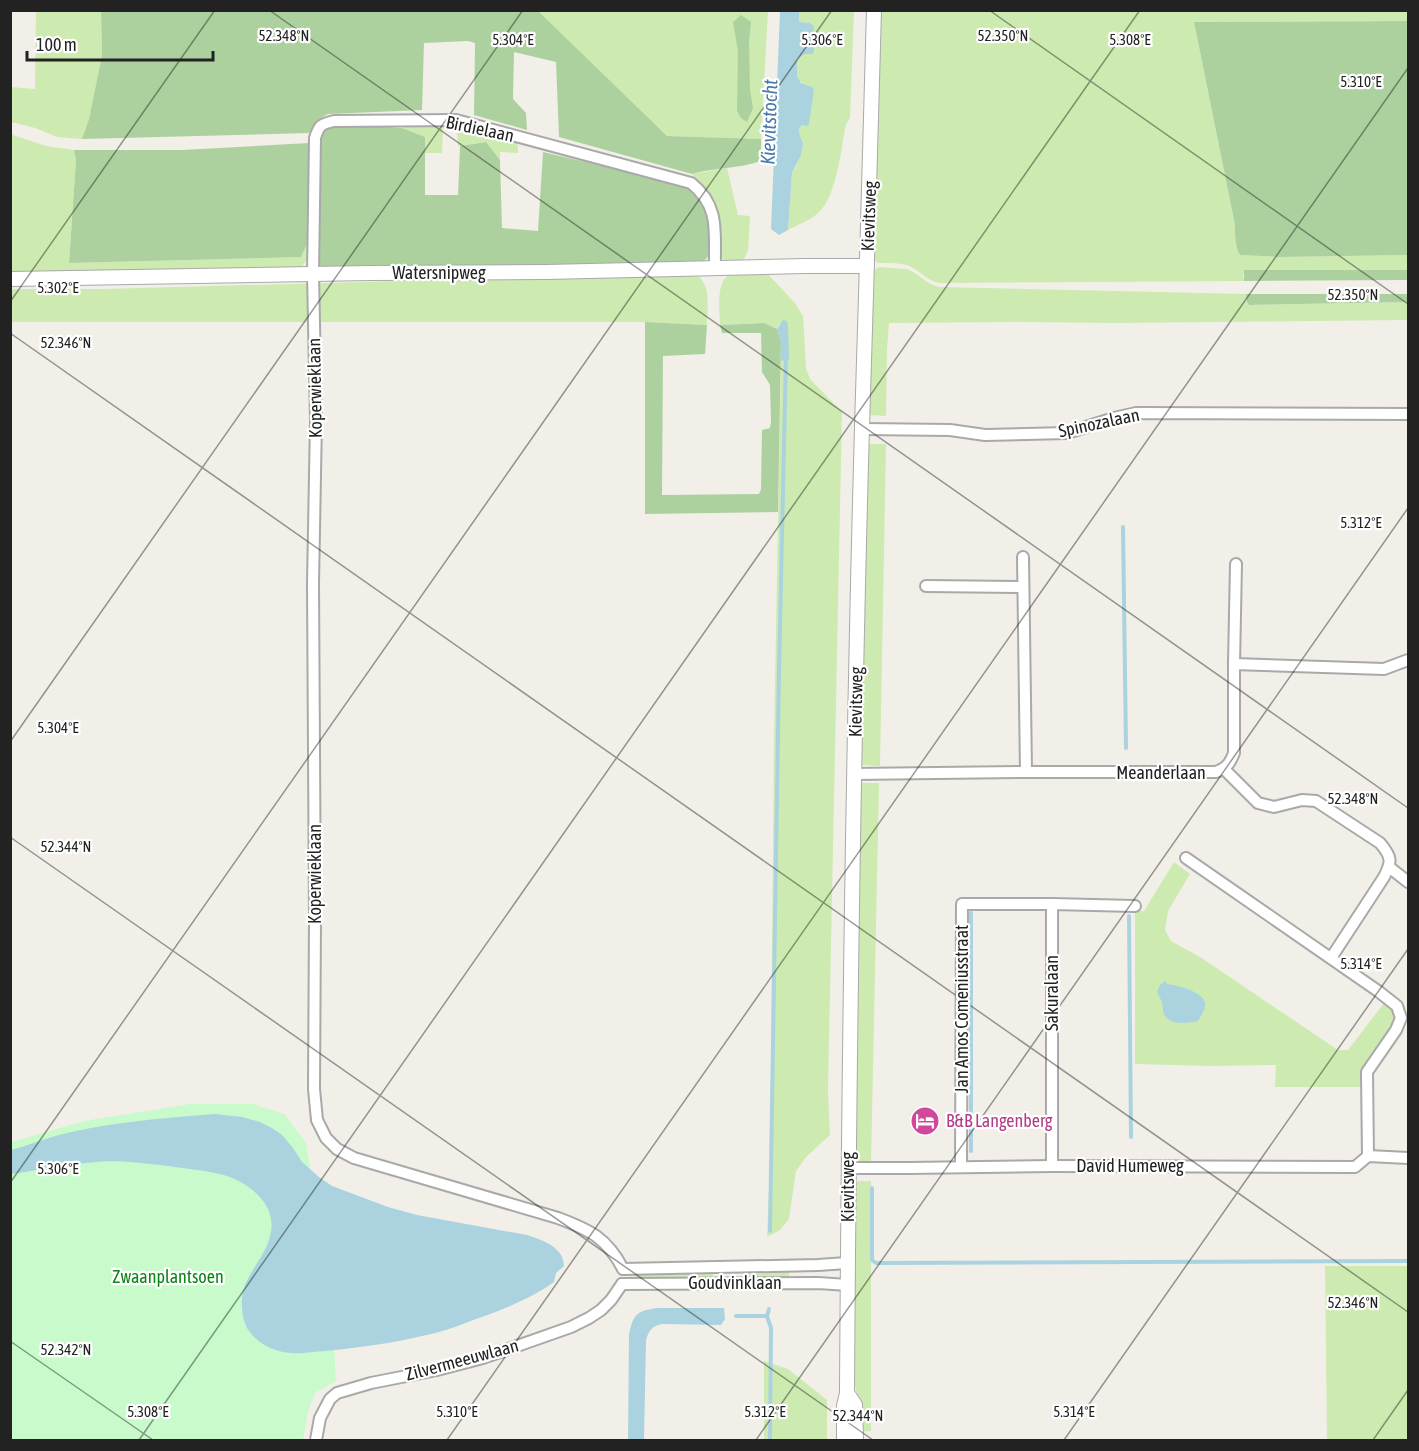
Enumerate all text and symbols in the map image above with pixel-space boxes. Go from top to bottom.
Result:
scale bar [27,24,213,62]
text: 52.348°N [259,27,309,44]
text: 52.350°N [978,27,1028,44]
text: 5.304°E [492,31,534,48]
text: 5.306°E [801,31,843,48]
text: 5.308°E [1109,31,1151,48]
text: 100 m [36,34,77,55]
text: 5.310°E [1340,73,1382,90]
water label: Kievitstocht [756,78,781,165]
street label: Birdielaan [444,111,516,146]
street label: Kievitsweg [857,180,880,252]
street label: Watersnipweg [392,262,486,283]
text: 5.302°E [37,279,79,296]
text: 52.350°N [1328,286,1378,303]
text: 52.346°N [41,334,91,351]
street label: Koperwieklaan [303,338,326,438]
street label: Spinozalaan [1056,404,1141,441]
text: 5.312°E [1340,514,1382,531]
street label: Kievitsweg [844,666,867,737]
text: 5.304°E [37,719,79,736]
street label: Meanderlaan [1116,762,1206,783]
text: 52.348°N [1328,790,1378,807]
street label: Koperwieklaan [304,824,325,924]
text: 52.344°N [41,838,91,855]
street label: Jan Amos Comeniusstraat [951,925,972,1093]
street label: Sakuralaan [1041,955,1062,1031]
text: 5.314°E [1340,955,1382,972]
hotel icon: B&B Langenberg [909,1105,941,1137]
place label: B&B Langenberg [946,1110,1053,1131]
street label: Kievitsweg [837,1151,858,1222]
street label: David Humeweg [1076,1155,1184,1176]
text: 5.306°E [37,1160,79,1177]
park label: Zwaanplantsoen [112,1266,224,1287]
street label: Goudvinklaan [688,1272,782,1293]
text: 52.346°N [1328,1294,1378,1311]
street label: Zilvermeeuwlaan [403,1334,521,1385]
text: 52.342°N [41,1341,91,1358]
text: 5.308°E [127,1403,169,1420]
text: 5.310°E [436,1403,478,1420]
text: 5.312°E [744,1403,786,1420]
text: 5.314°E [1053,1403,1095,1420]
text: 52.344°N [833,1407,883,1424]

